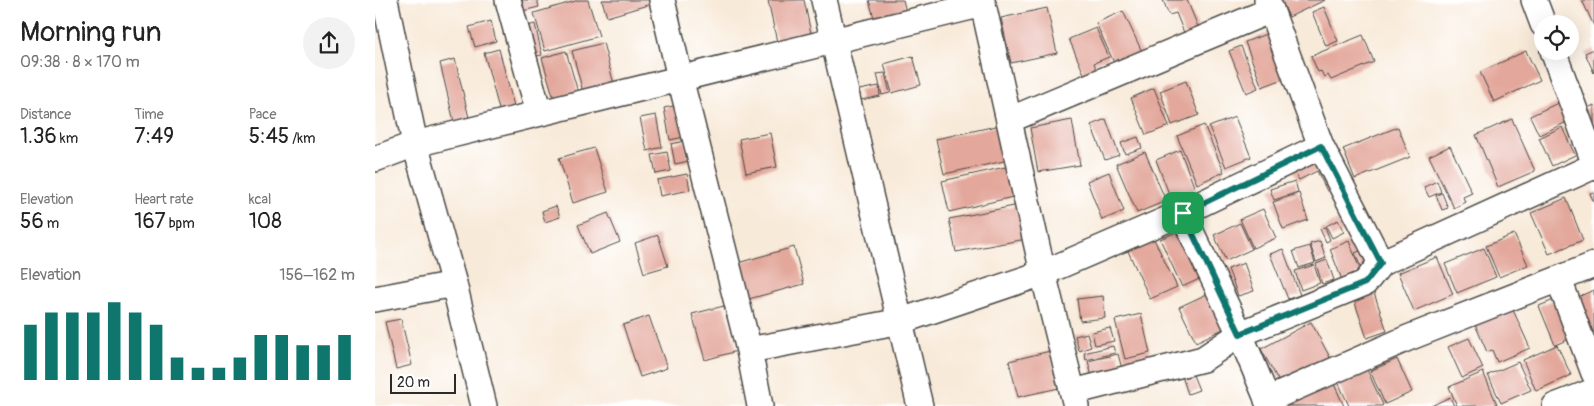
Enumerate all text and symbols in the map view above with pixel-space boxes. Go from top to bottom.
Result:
text: Morning run [20,15,162,50]
map controls [1534,15,1579,60]
button: locate [1534,15,1579,60]
button: share [303,17,355,69]
text: 09:38 · 8 × 170 m [20,52,140,72]
text: Distance [20,106,71,123]
text: Time [134,106,164,123]
text: Pace [249,106,276,123]
text: 1.36 [20,123,57,150]
text: 7:49 [134,123,174,150]
text: 5:45 [249,123,289,150]
text: km [57,130,78,147]
text: /km [289,130,316,147]
text: Elevation [20,191,73,208]
text: Heart rate [134,191,193,208]
text: kcal [249,191,271,208]
pin [1162,192,1204,234]
icon: arrive [1169,199,1197,227]
text: 56 [20,208,44,235]
text: 167 [134,208,166,235]
text: 108 [249,208,282,235]
text: m [44,215,59,232]
text: bpm [166,215,195,232]
text: Elevation [20,265,81,285]
text: 156–162 m [279,265,355,285]
scale bar [390,371,456,394]
text: 20 m [397,374,430,391]

